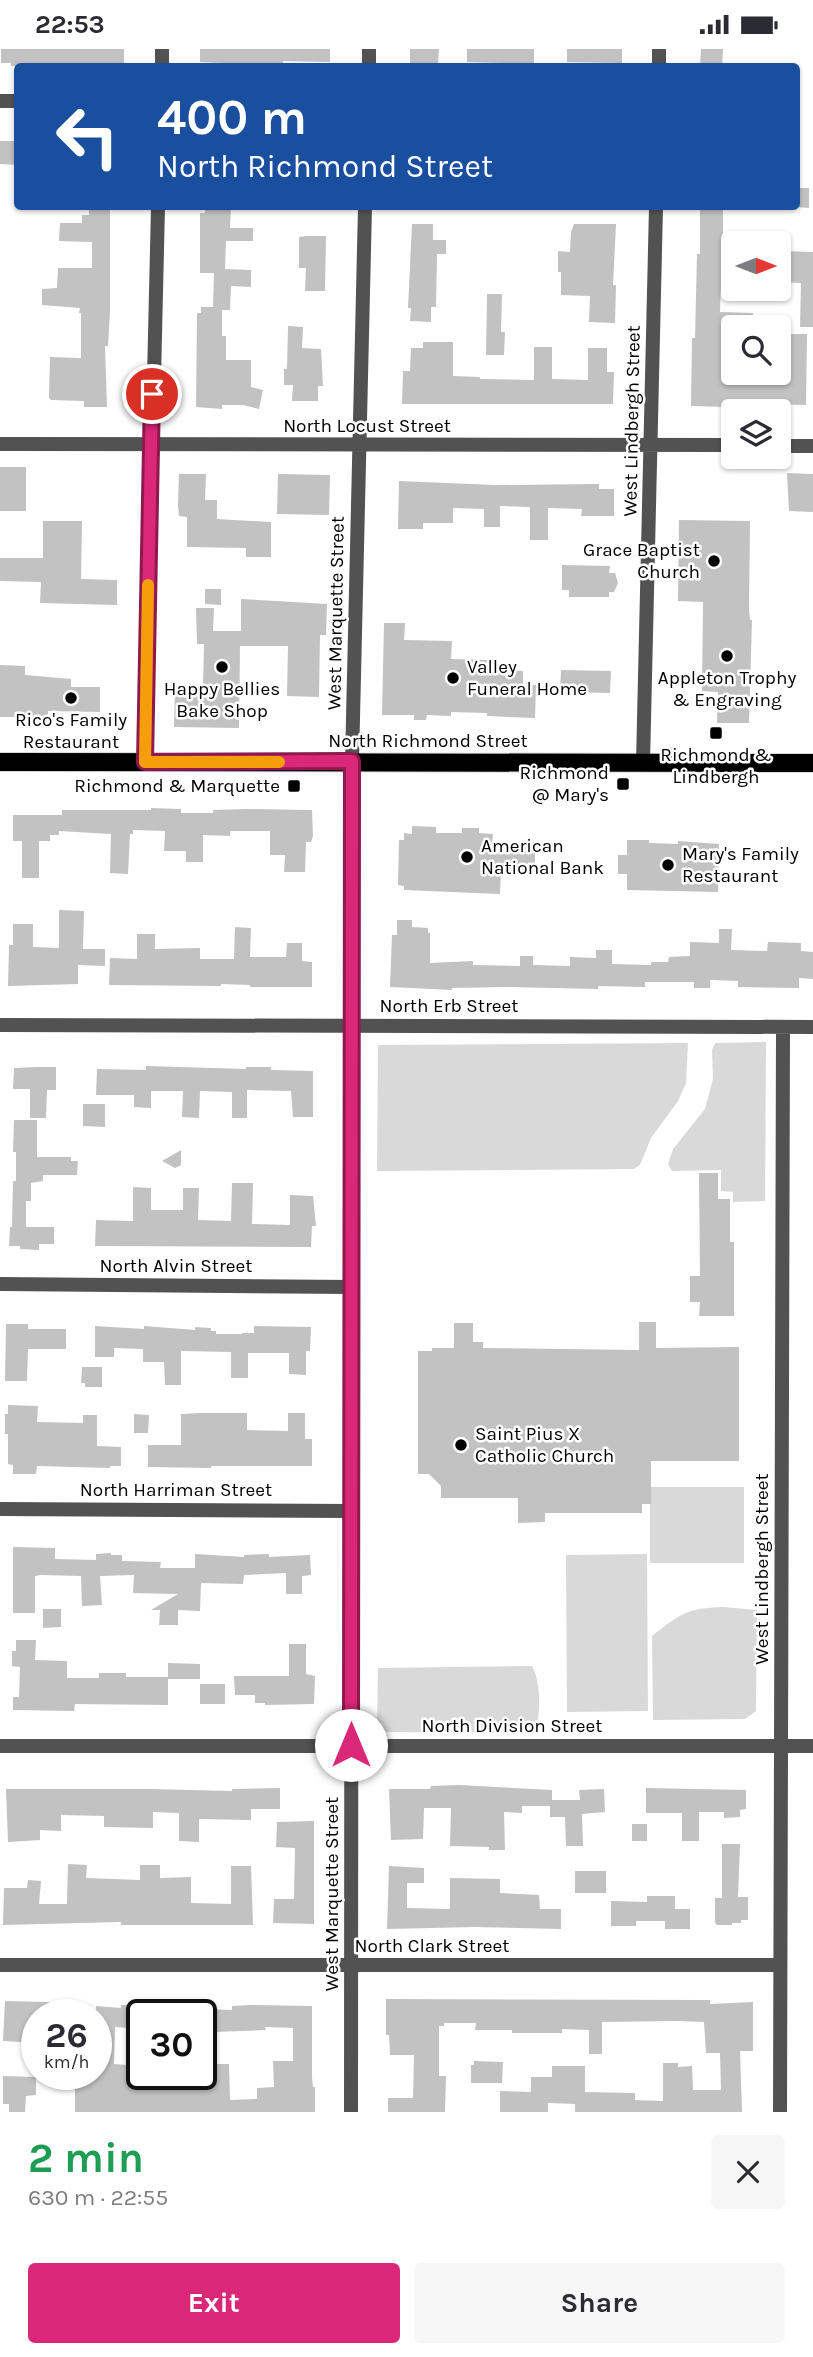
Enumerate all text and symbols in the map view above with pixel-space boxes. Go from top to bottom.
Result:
text: 22:53 [35,9,105,40]
text: 400 m [157,89,307,146]
icon: left [42,91,133,182]
text: North Richmond Street [157,148,493,185]
north arrow [721,231,791,301]
map controls [721,231,791,469]
button: search [721,315,791,385]
street label: West Lindbergh Street [619,325,645,517]
pin [122,364,182,424]
icon: arrive [133,375,171,413]
button: layers [721,399,791,469]
street label: North Locust Street [283,415,451,437]
street label: West Marquette Street [323,516,349,710]
place label: Grace Baptist Church [583,539,700,583]
marker: Grace Baptist Church [706,553,722,569]
marker: Appleton Trophy & Engraving [719,648,735,664]
place label: Valley Funeral Home [467,656,587,700]
marker: Happy Bellies Bake Shop [214,659,230,675]
place label: Appleton Trophy & Engraving [658,667,796,711]
marker: Valley Funeral Home [445,670,461,686]
place label: Happy Bellies Bake Shop [164,678,280,722]
marker: Rico's Family Restaurant [63,690,79,706]
place label: Rico's Family Restaurant [15,709,127,753]
marker: Richmond & Lindbergh [708,725,724,741]
street label: North Richmond Street [328,730,528,752]
place label: Richmond & Lindbergh [660,744,772,788]
place label: Richmond @ Mary's [520,762,609,806]
place label: Richmond & Marquette [74,775,280,797]
marker: Richmond @ Mary's [615,776,631,792]
marker: Richmond & Marquette [286,778,302,794]
place label: American National Bank [481,835,604,879]
place label: Mary's Family Restaurant [682,843,799,887]
marker: American National Bank [459,849,475,865]
marker: Mary's Family Restaurant [660,857,676,873]
street label: North Erb Street [380,995,518,1017]
street label: North Alvin Street [100,1255,252,1277]
place label: Saint Pius X Catholic Church [475,1423,614,1467]
marker: Saint Pius X Catholic Church [453,1437,469,1453]
street label: West Lindbergh Street [751,1473,773,1665]
street label: North Harriman Street [80,1479,272,1501]
position arrow [314,1708,388,1782]
street label: North Division Street [422,1715,602,1737]
street label: West Marquette Street [321,1797,343,1991]
street label: North Clark Street [354,1935,510,1957]
speed limit sign: 30 [126,1999,217,2090]
text: 26 [45,2015,88,2056]
text: km/h [44,2051,89,2073]
text: 2 min [28,2133,144,2183]
button: close [711,2135,785,2209]
text: 630 m · 22:55 [28,2184,168,2211]
button: Exit [28,2263,400,2343]
button: Share [414,2263,785,2343]

